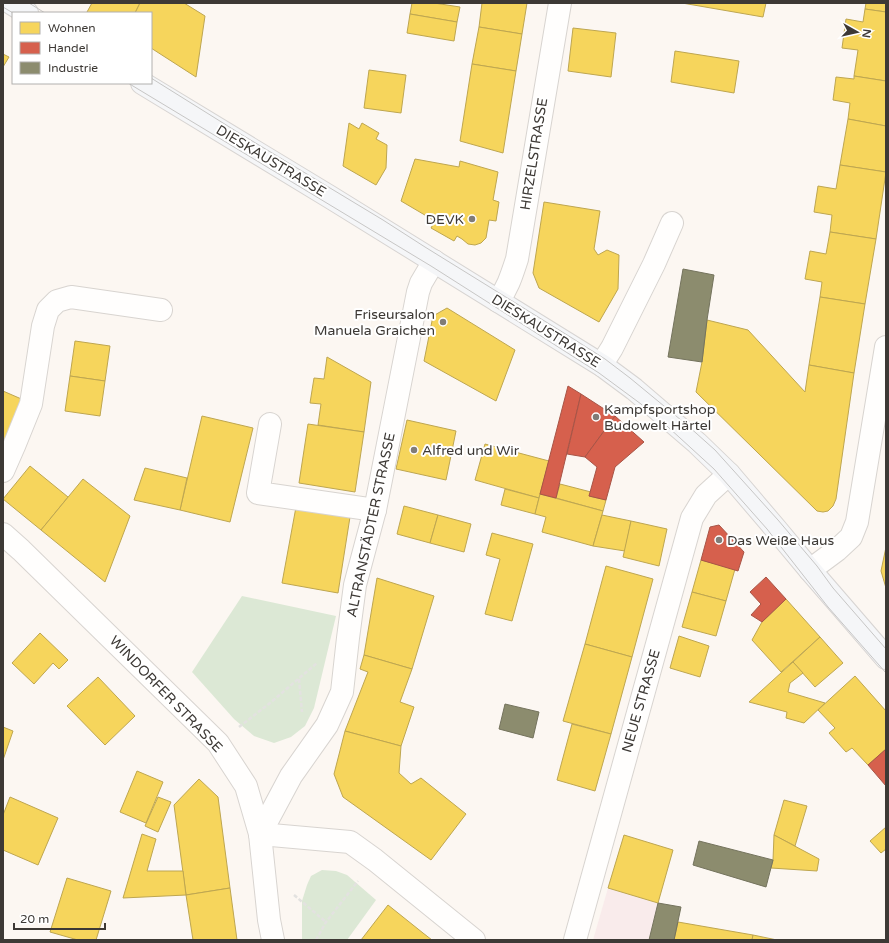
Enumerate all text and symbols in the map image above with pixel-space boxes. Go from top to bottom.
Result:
legend [12,12,152,84]
north arrow [837,12,877,52]
text: Wohnen [48,21,96,35]
text: N [859,28,873,39]
text: Handel [48,41,88,55]
text: Industrie [48,61,98,75]
street label: HIRZELSTRASSE [517,96,551,211]
street label: DIESKAUSTRASSE [213,121,329,201]
place label: DEVK [425,211,464,228]
marker: DEVK [467,214,477,224]
street label: DIESKAUSTRASSE [488,291,604,371]
place label: Friseursalon Manuela Graichen [314,306,435,339]
marker: Friseursalon Manuela Graichen [438,317,448,327]
place label: Kampfsportshop Budowelt Härtel [604,401,716,434]
marker: Kampfsportshop Budowelt Härtel [591,412,601,422]
street label: ALTRANSTÄDTER STRASSE [343,431,399,619]
place label: Alfred und Wir [422,442,520,459]
marker: Alfred und Wir [409,445,419,455]
place label: Das Weiße Haus [727,532,835,549]
marker: Das Weiße Haus [714,535,724,545]
street label: WINDORFER STRASSE [106,632,226,756]
street label: NEUE STRASSE [618,647,664,755]
scale bar [14,905,105,931]
text: 20 m [20,912,49,926]

